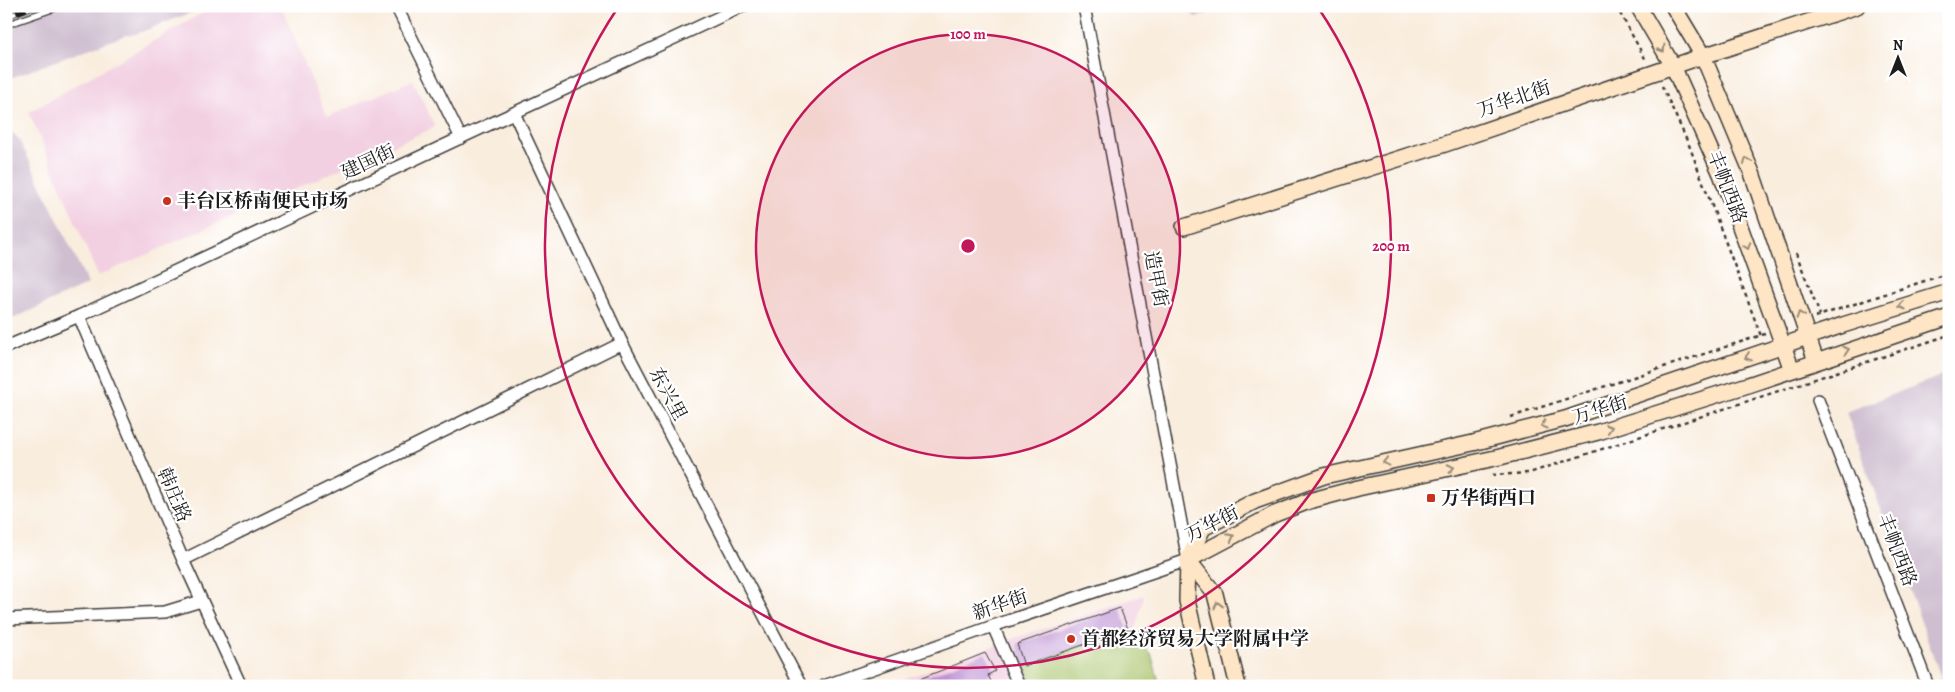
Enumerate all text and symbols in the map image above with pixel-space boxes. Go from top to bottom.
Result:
text: 100 m [950,24,986,44]
north arrow [1872,32,1922,82]
text: N [1893,36,1903,55]
one-way arrow [1655,43,1665,52]
street label: 万华北街 [1474,74,1554,124]
street label: 建国街 [337,138,399,186]
street label: 丰帆西路 [1701,147,1753,227]
one-way arrow [1743,157,1754,166]
place label: 丰台区桥南便民市场 [177,188,348,214]
marker: 丰台区桥南便民市场 [161,195,173,207]
text: 200 m [1372,236,1410,256]
centre of rings [959,237,977,255]
one-way arrow [1741,241,1751,249]
street label: 造甲街 [1138,249,1174,309]
one-way arrow [1899,301,1907,311]
one-way arrow [1796,311,1806,320]
one-way arrow [1842,346,1850,356]
one-way arrow [1744,351,1753,361]
street label: 东兴里 [643,363,693,425]
street label: 万华街 [1569,389,1631,431]
one-way arrow [1540,419,1548,429]
one-way arrow [1604,424,1613,434]
one-way arrow [1381,456,1390,467]
one-way arrow [1447,463,1456,474]
street label: 韩庄路 [151,464,197,526]
place label: 万华街西口 [1441,485,1536,511]
marker: 万华街西口 [1425,492,1437,504]
street label: 万华街 [1181,499,1243,549]
street label: 丰帆西路 [1871,510,1923,590]
one-way arrow [1226,533,1235,543]
street label: 新华街 [969,583,1031,627]
one-way arrow [1213,601,1223,609]
place label: 首都经济贸易大学附属中学 [1081,626,1309,652]
marker: 首都经济贸易大学附属中学 [1065,633,1077,645]

